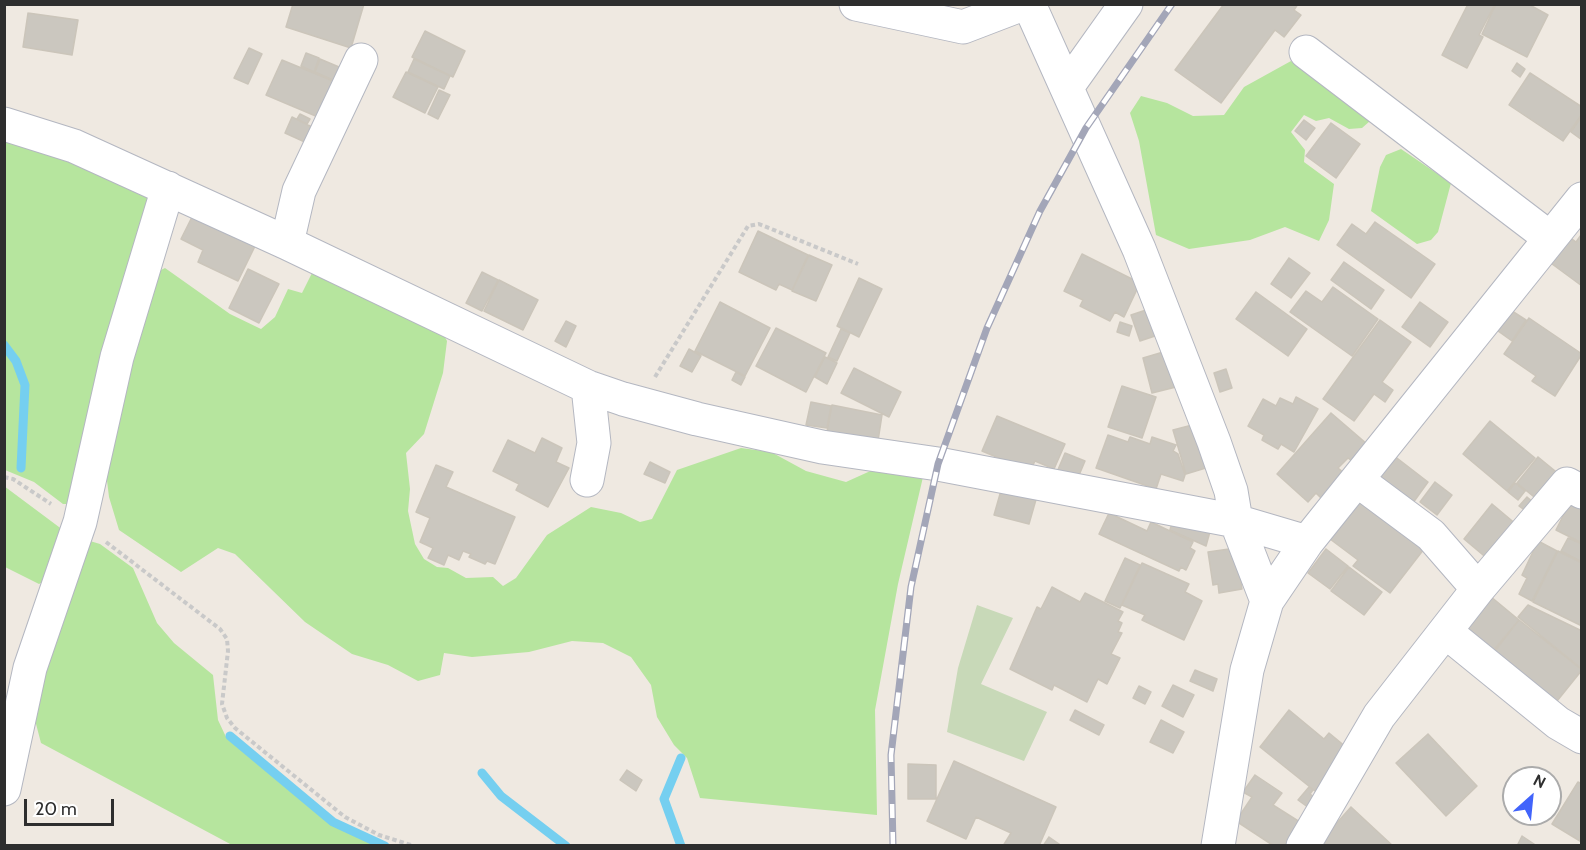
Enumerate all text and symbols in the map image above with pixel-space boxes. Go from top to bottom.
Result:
north arrow [1502,766,1562,826]
text: N [1530,770,1549,792]
scale bar [27,787,117,825]
text: 20 m [35,798,77,820]

